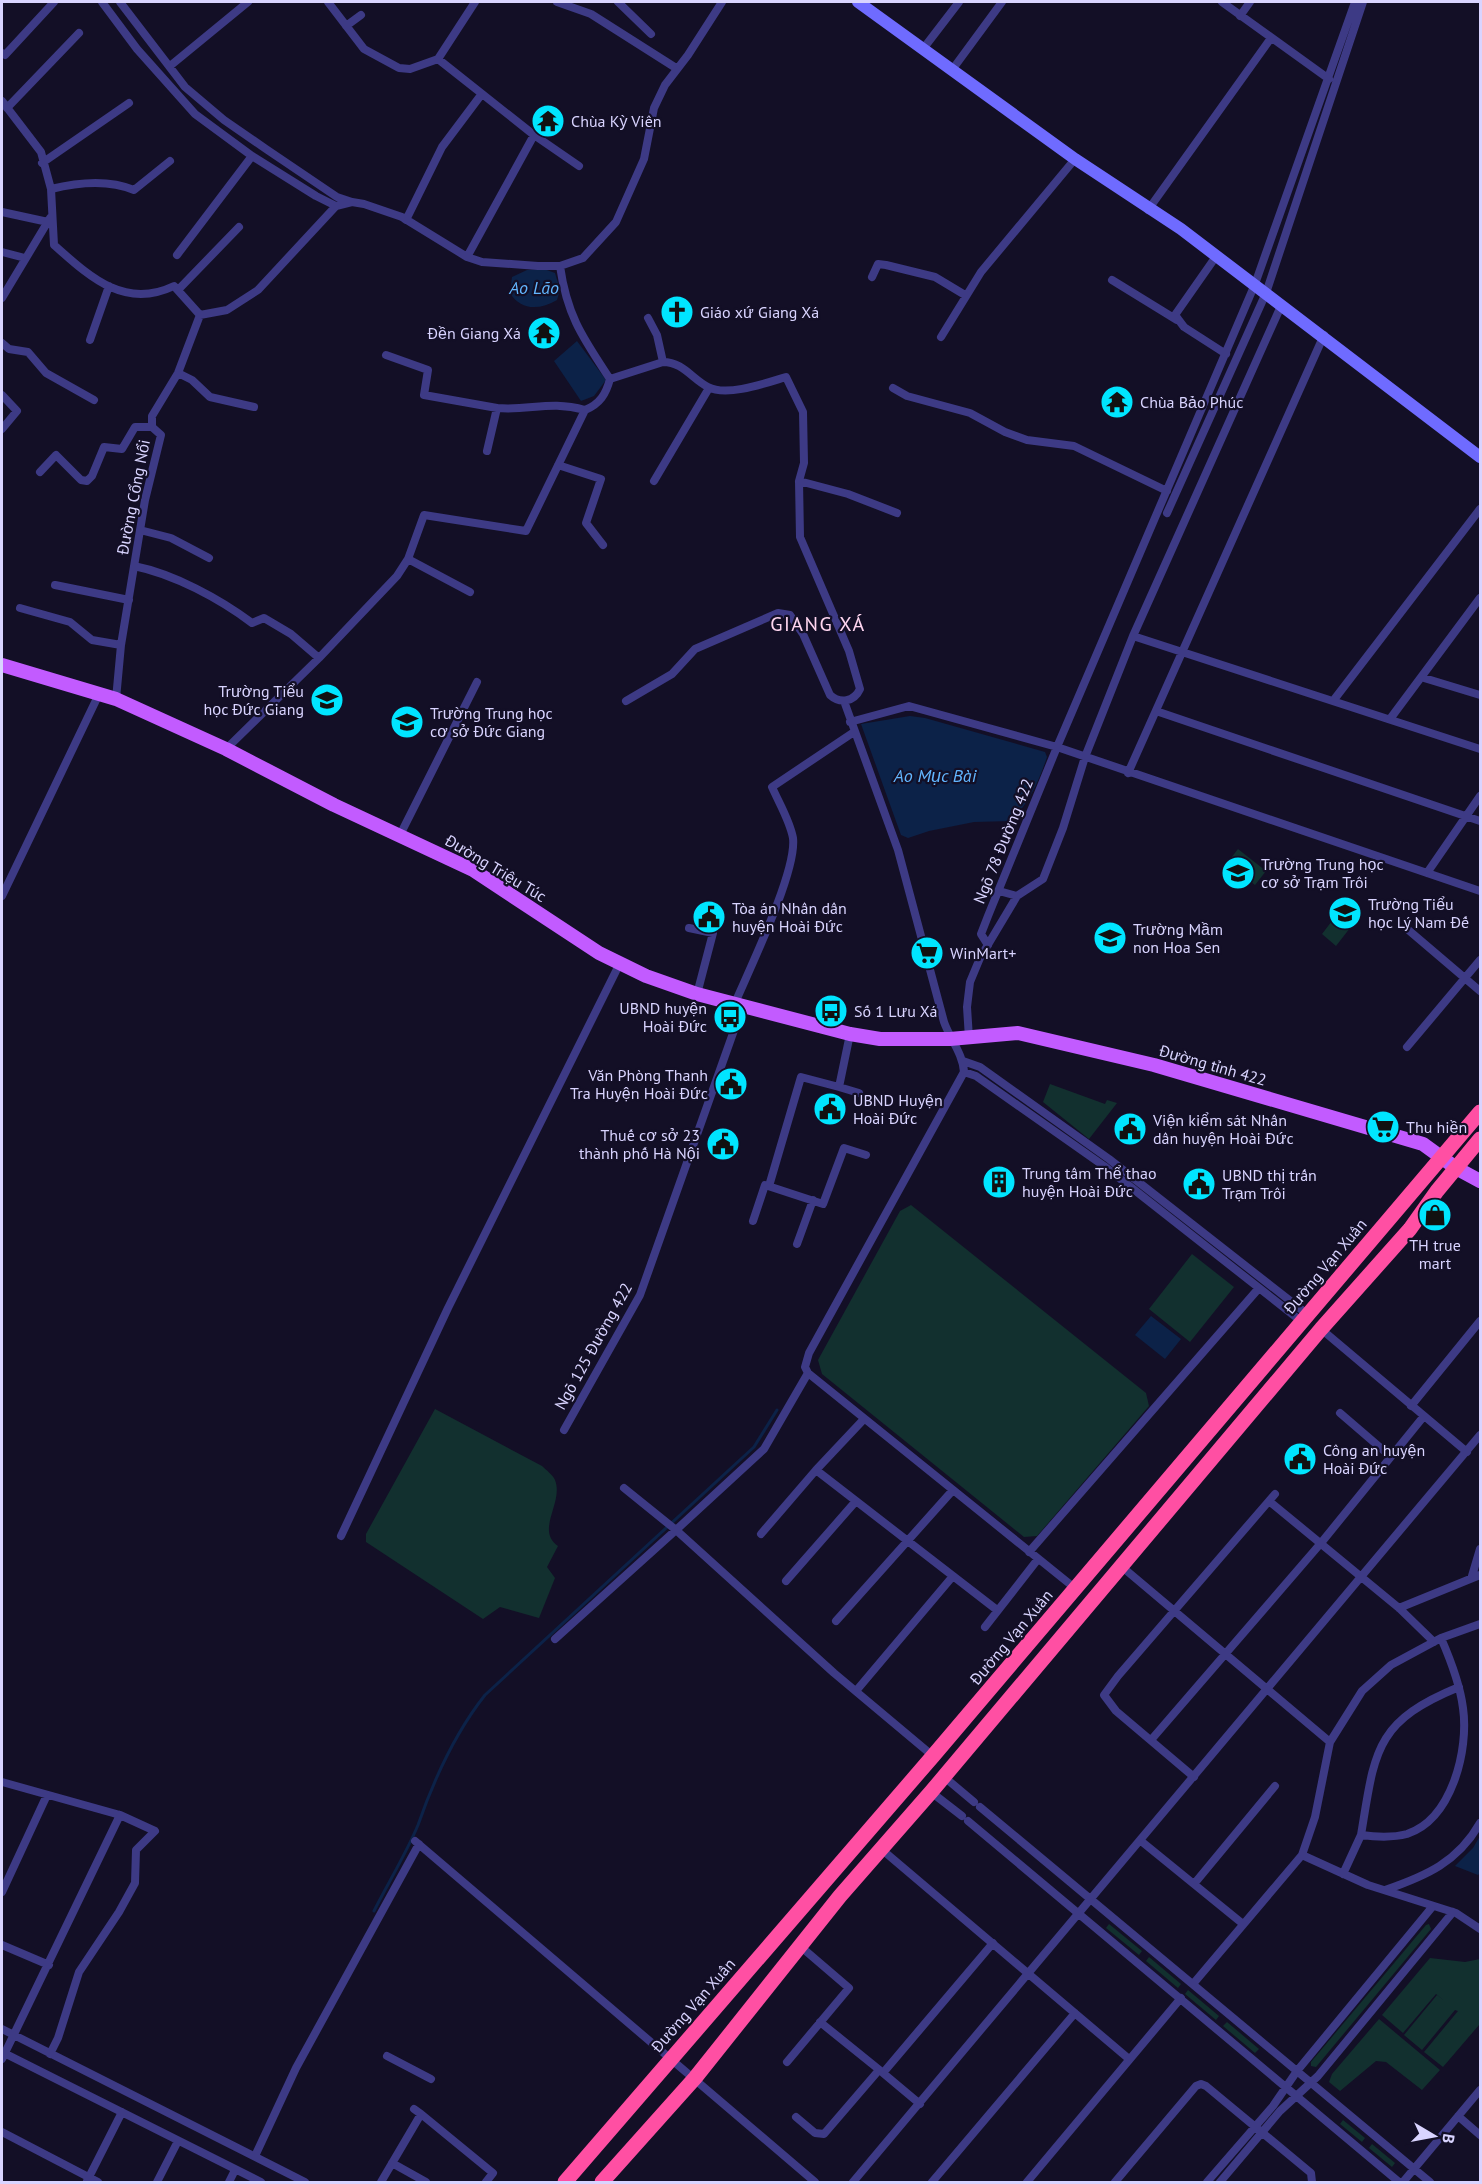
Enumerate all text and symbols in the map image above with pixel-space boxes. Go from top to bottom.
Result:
temple icon: Chùa Kỳ Viên [530,103,566,139]
place label: Chùa Kỳ Viên [571,111,662,131]
water label: Ao Lão [508,276,559,299]
church icon: Giáo xứ Giang Xá [659,294,695,330]
place label: Giáo xứ Giang Xá [700,302,819,322]
temple icon: Đền Giang Xá [526,315,562,351]
place label: Đền Giang Xá [427,323,521,343]
temple icon: Chùa Bảo Phúc [1099,384,1135,420]
place label: Chùa Bảo Phúc [1140,392,1243,412]
street label: Đường Cổng Nổi [112,438,154,557]
district label: GIANG XÁ [770,611,866,637]
place label: Trường Tiểu học Đức Giang [204,681,304,719]
school or university icon: Trường Tiểu học Đức Giang [309,682,345,718]
place label: Trường Trung học cơ sở Đức Giang [430,703,553,741]
school or university icon: Trường Trung học cơ sở Đức Giang [389,704,425,740]
water label: Ao Mục Bài [893,764,978,787]
street label: Ngõ 78 Đường 422 [969,775,1037,907]
street label: Đường Triệu Túc [441,829,550,906]
place label: Trường Trung học cơ sở Trạm Trôi [1261,854,1384,892]
school or university icon: Trường Trung học cơ sở Trạm Trôi [1220,855,1256,891]
place label: Trường Tiểu học Lý Nam Đế [1368,894,1469,932]
school or university icon: Trường Tiểu học Lý Nam Đế [1327,895,1363,931]
place label: Tòa án Nhân dân huyện Hoài Đức [732,898,847,936]
public building icon: Tòa án Nhân dân huyện Hoài Đức [691,899,727,935]
place label: Trường Mầm non Hoa Sen [1133,919,1223,957]
school or university icon: Trường Mầm non Hoa Sen [1092,920,1128,956]
supermarket icon: WinMart+ [909,935,945,971]
place label: WinMart+ [950,943,1016,963]
bus stop icon: Số 1 Lưu Xá [813,993,849,1029]
place label: UBND huyện Hoài Đức [619,998,707,1036]
bus stop icon: UBND huyện Hoài Đức [712,999,748,1035]
place label: Số 1 Lưu Xá [854,1001,938,1021]
street label: Đường tỉnh 422 [1156,1040,1269,1090]
place label: Văn Phòng Thanh Tra Huyện Hoài Đức [570,1065,708,1103]
public building icon: Văn Phòng Thanh Tra Huyện Hoài Đức [713,1066,749,1102]
place label: UBND Huyện Hoài Đức [853,1090,943,1128]
public building icon: UBND Huyện Hoài Đức [812,1091,848,1127]
supermarket icon: Thu hiền [1365,1109,1401,1145]
place label: Viện kiểm sát Nhân dân huyện Hoài Đức [1152,1110,1294,1148]
public building icon: Viện kiểm sát Nhân dân huyện Hoài Đức [1112,1111,1148,1147]
place label: Thu hiền [1406,1117,1467,1137]
place label: Thuế cơ sở 23 thành phố Hà Nội [579,1125,700,1163]
public building icon: Thuế cơ sở 23 thành phố Hà Nội [705,1126,741,1162]
place label: Trung tâm Thể thao huyện Hoài Đức [1022,1163,1157,1201]
building icon: Trung tâm Thể thao huyện Hoài Đức [981,1164,1017,1200]
place label: UBND thị trấn Trạm Trôi [1222,1165,1317,1203]
public building icon: UBND thị trấn Trạm Trôi [1181,1166,1217,1202]
shop icon: TH true mart [1417,1197,1453,1233]
street label: Đường Vạn Xuân [1279,1214,1371,1318]
place label: TH true mart [1409,1235,1461,1273]
street label: Ngõ 125 Đường 422 [550,1279,636,1413]
place label: Công an huyện Hoài Đức [1323,1440,1425,1478]
public building icon: Công an huyện Hoài Đức [1282,1441,1318,1477]
street label: Đường Vạn Xuân [965,1585,1057,1689]
street label: Đường Vạn Xuân [646,1954,739,2057]
north arrow [1404,2106,1464,2166]
text: B [1438,2132,1459,2145]

